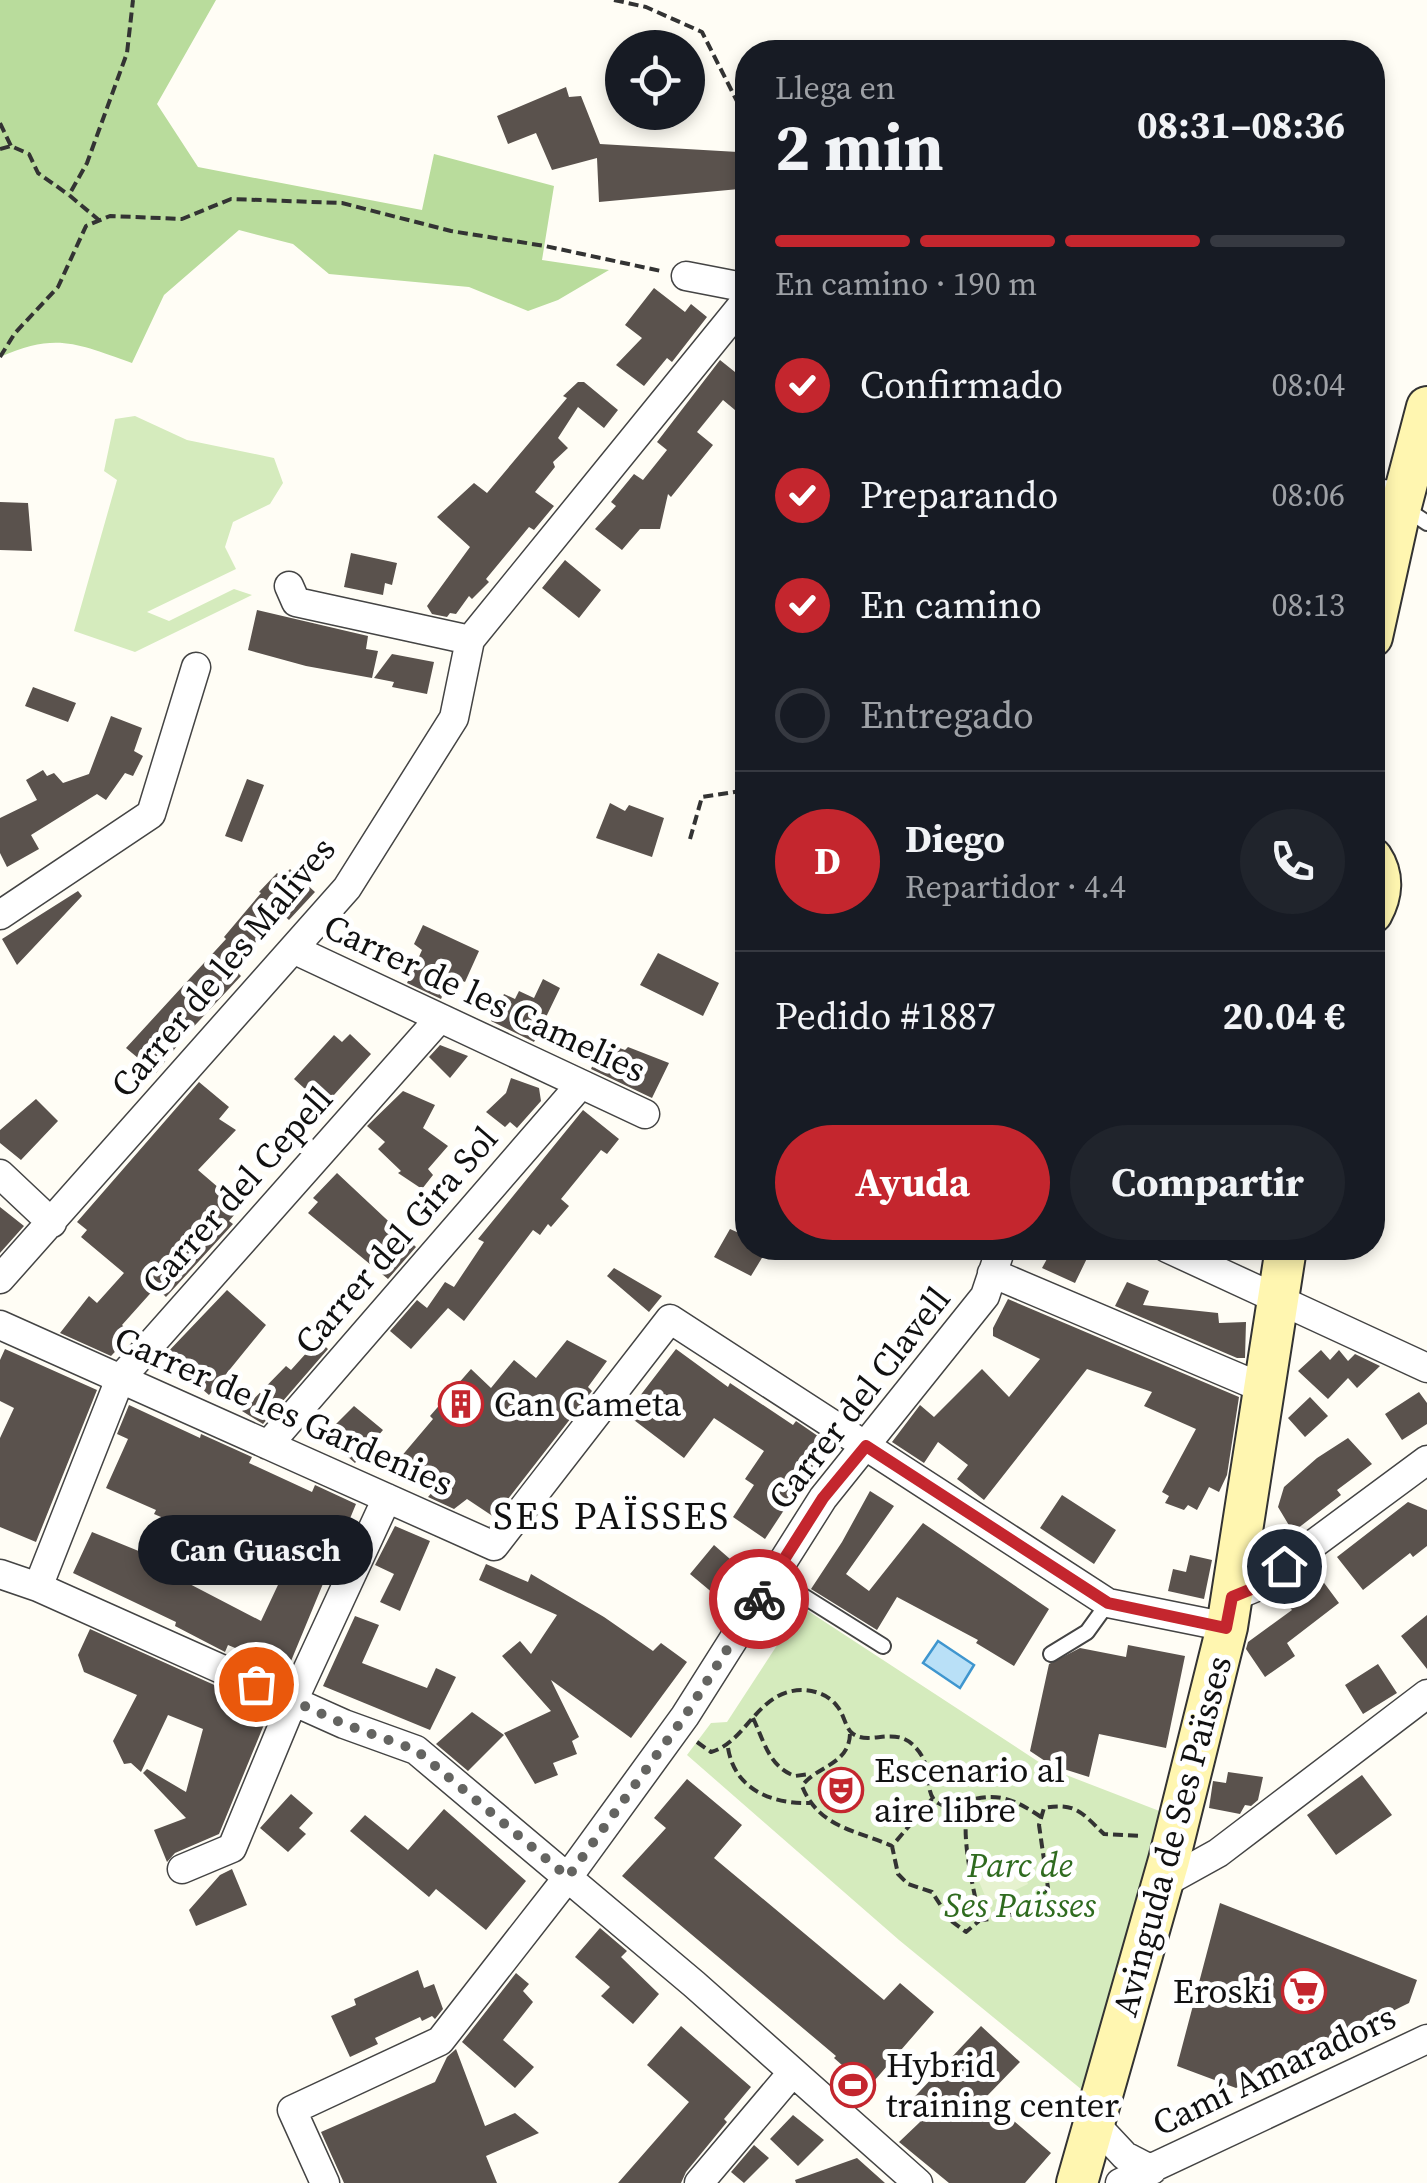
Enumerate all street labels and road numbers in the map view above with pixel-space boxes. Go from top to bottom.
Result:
street label: Carrer de les Malives [100,827,346,1107]
street label: Carrer de les Camelies [316,902,654,1094]
street label: Carrer del Cepell [131,1076,343,1304]
street label: Carrer del Gira Sol [284,1116,508,1364]
street label: Carrer del Clavell [757,1277,961,1519]
street label: Carrer de les Gardenies [107,1315,461,1507]
street label: Avinguda de Ses Païsses [1101,1650,1243,2022]
street label: Camí Amaradors [1145,1993,1403,2147]

